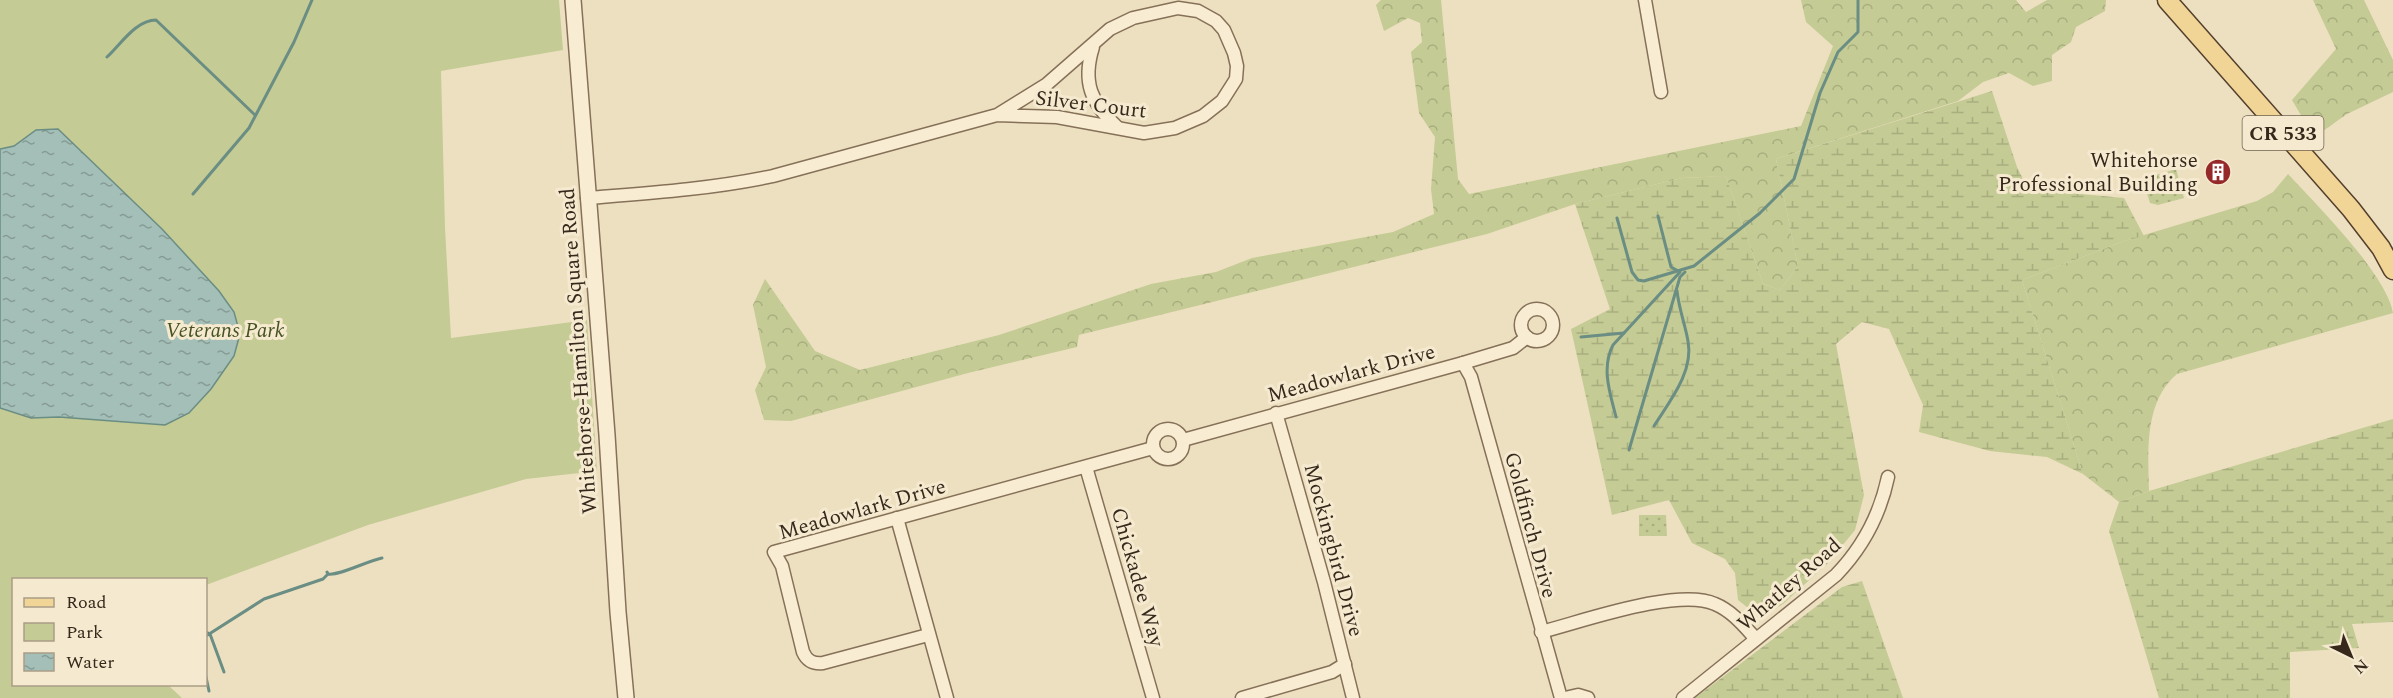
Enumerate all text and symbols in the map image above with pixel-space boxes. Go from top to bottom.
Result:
street label: Silver Court [1033,82,1148,128]
road number: CR 533 [2242,116,2324,150]
place label: Whitehorse Professional Building [1998,145,2198,201]
building icon: Whitehorse Professional Building [2203,157,2233,187]
street label: Whitehorse-Hamilton Square Road [552,187,606,515]
park label: Veterans Park [165,315,285,347]
street label: Meadowlark Drive [1264,336,1439,412]
street label: Goldfinch Drive [1495,449,1565,602]
street label: Mockingbird Drive [1295,460,1372,640]
street label: Meadowlark Drive [775,471,950,549]
street label: Chickadee Way [1102,504,1172,651]
street label: Whatley Road [1730,530,1849,639]
legend [12,578,207,686]
text: Road [66,589,107,616]
text: Park [66,619,103,646]
north arrow [2321,626,2381,686]
text: Water [66,649,114,676]
text: N [2348,653,2374,679]

